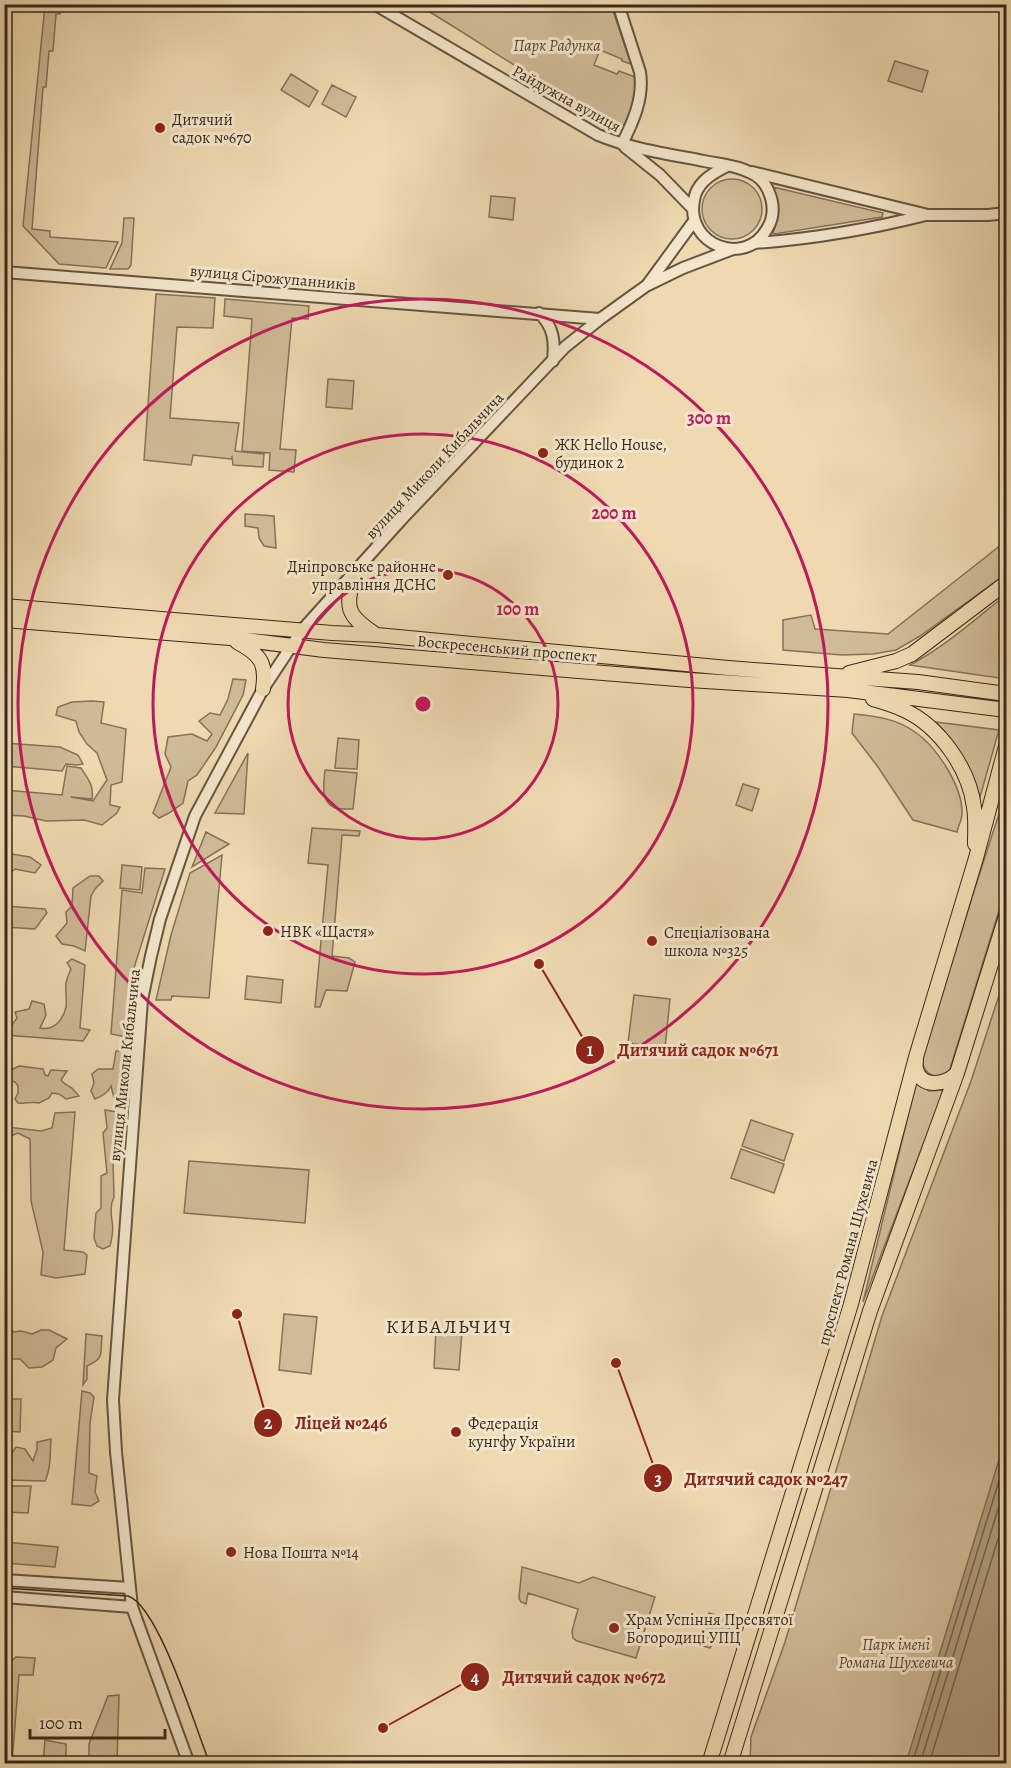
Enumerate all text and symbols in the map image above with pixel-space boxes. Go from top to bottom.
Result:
park label: Парк Радунка [513,35,601,57]
street label: Райдужна вулиця [508,60,625,138]
place label: Дитячий садок №670 [172,109,251,149]
marker: Дитячий садок №670 [153,121,167,135]
street label: вулиця Сірожупанників [189,260,357,296]
street label: вулиця Миколи Кибальчича [361,387,509,544]
text: 300 m [687,406,731,430]
place label: ЖК Hello House, будинок 2 [555,434,667,474]
marker: ЖК Hello House, будинок 2 [536,446,550,460]
text: 200 m [591,501,637,525]
place label: Дніпровське районне управління ДСНС [287,556,436,596]
marker: Дніпровське районне управління ДСНС [441,568,455,582]
text: 100 m [497,597,539,621]
street label: Воскресенський проспект [416,630,598,668]
centre of rings [413,694,433,714]
place label: НВК «Щастя» [280,921,375,943]
place label: Спеціалізована школа №325 [664,922,771,962]
marker: НВК «Щастя» [261,924,275,938]
marker: Спеціалізована школа №325 [645,934,659,948]
street label: вулиця Миколи Кибальчича [104,967,146,1163]
callout: Дитячий садок №671 [575,1032,790,1068]
text: 1 [587,1038,594,1062]
text: Дитячий садок №671 [617,1038,779,1062]
street label: проспект Романа Шухевича [812,1156,884,1348]
district label: КИБАЛЬЧИЧ [386,1313,512,1340]
callout: Ліцей №246 [253,1405,399,1441]
text: 2 [264,1411,273,1435]
text: Ліцей №246 [295,1411,387,1435]
place label: Федерація кунгфу України [468,1413,575,1453]
marker: Федерація кунгфу України [449,1425,463,1439]
callout: Дитячий садок №247 [643,1460,860,1496]
text: 3 [654,1467,662,1491]
text: Дитячий садок №247 [684,1467,848,1491]
place label: Нова Пошта №14 [243,1542,359,1564]
marker: Нова Пошта №14 [224,1545,238,1559]
place label: Храм Успіння Пресвятої Богородиці УПЦ [626,1609,793,1649]
marker: Храм Успіння Пресвятої Богородиці УПЦ [607,1621,621,1635]
park label: Парк імені Романа Шухевича [838,1634,954,1674]
callout: Дитячий садок №672 [460,1659,678,1695]
text: 4 [471,1665,480,1689]
text: Дитячий садок №672 [502,1665,666,1689]
scale bar [30,1702,165,1740]
text: 100 m [39,1711,83,1735]

